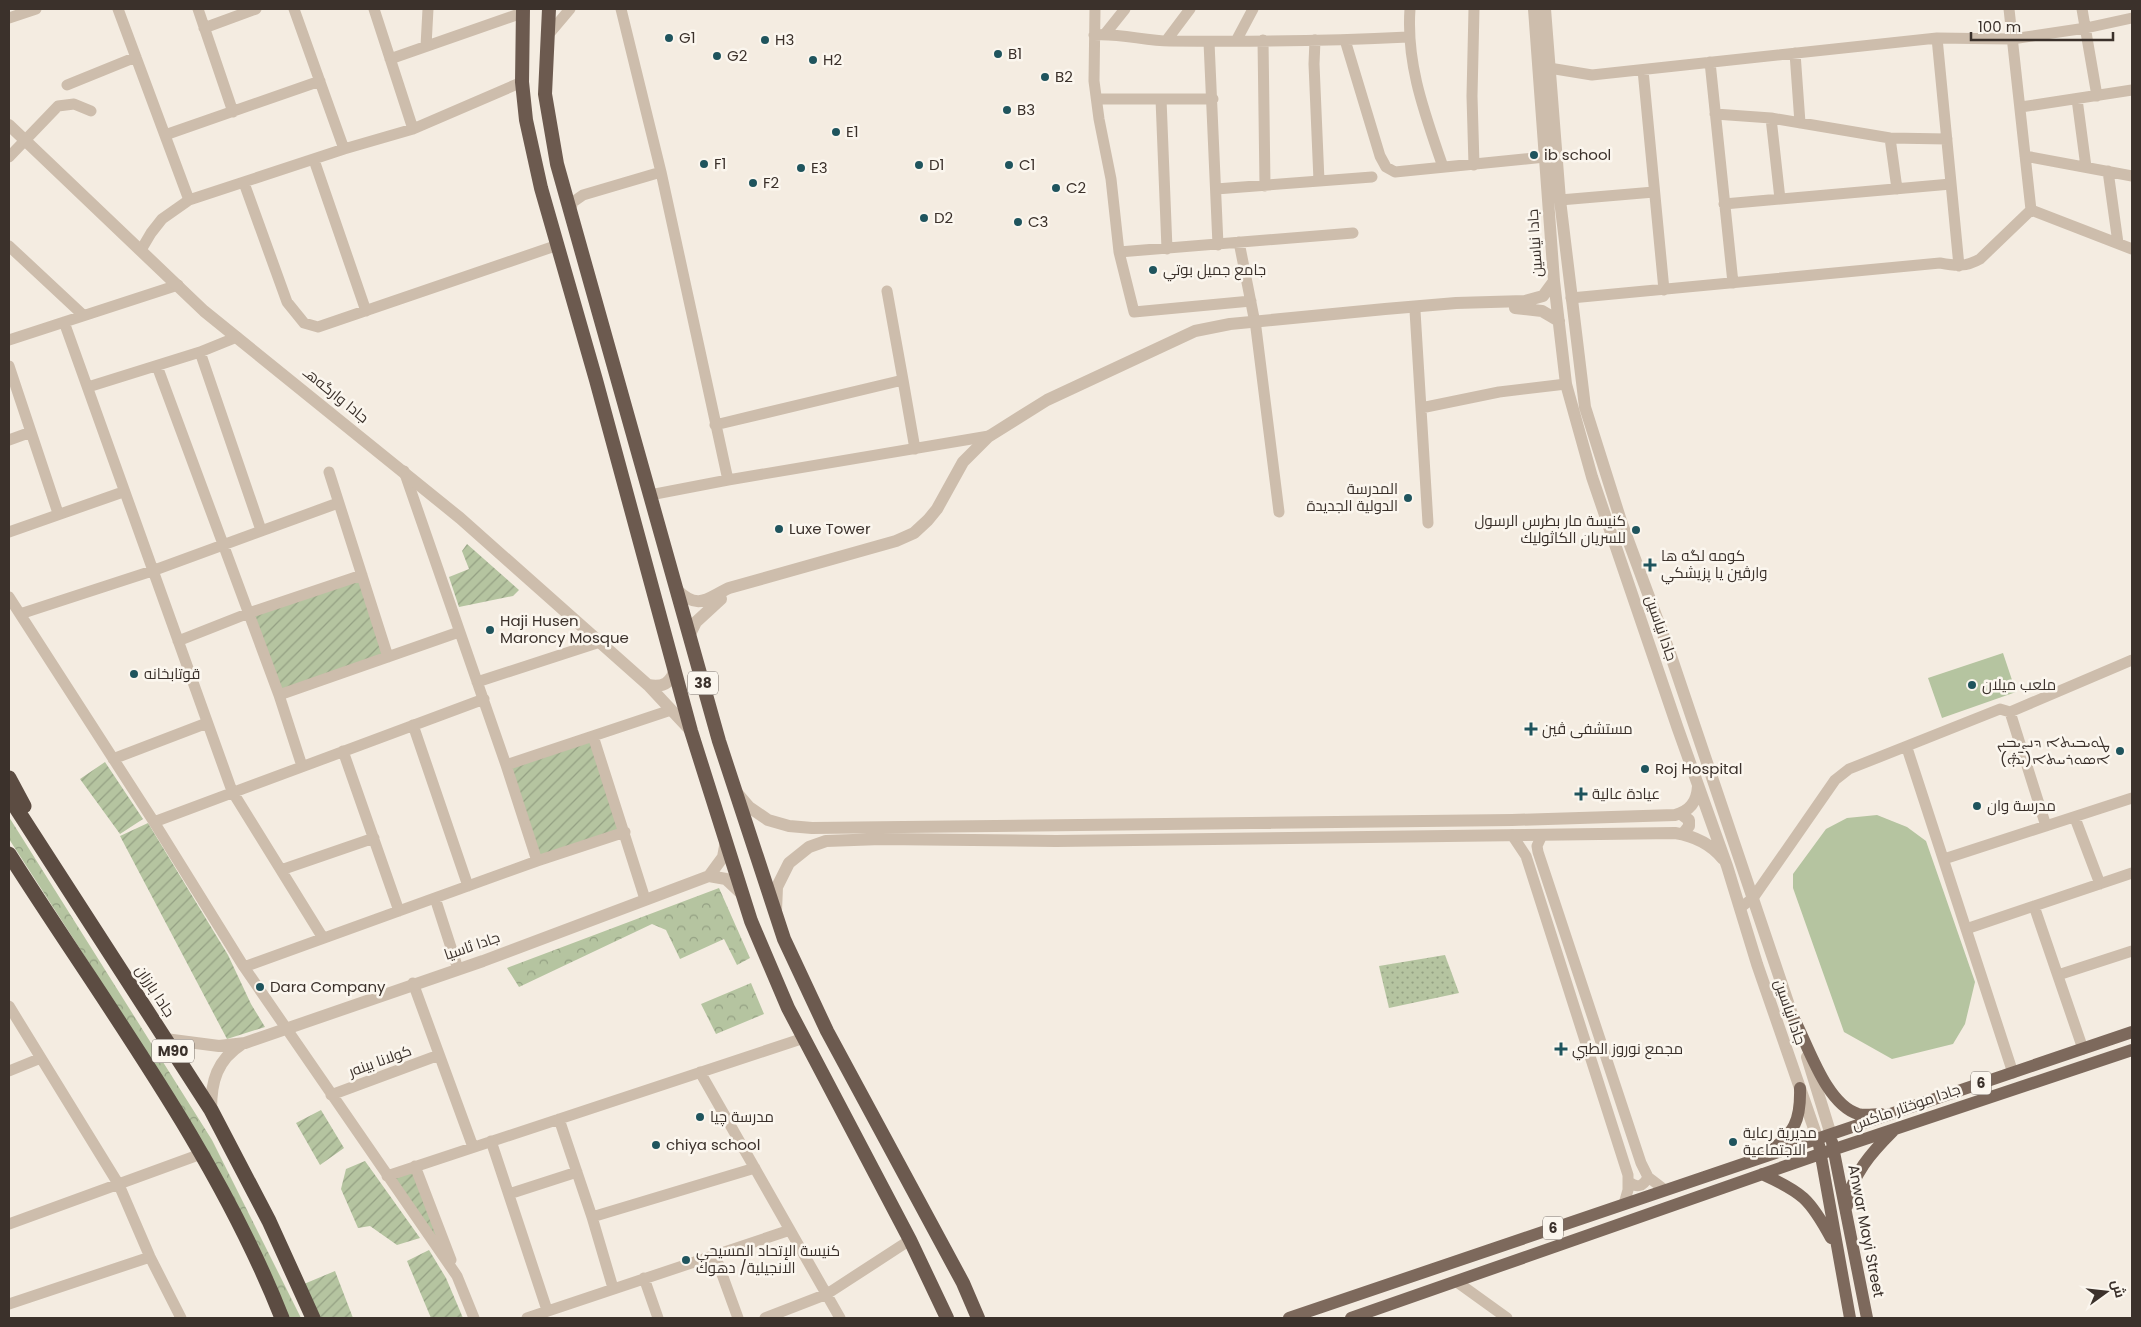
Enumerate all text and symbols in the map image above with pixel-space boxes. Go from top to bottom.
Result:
scale bar [1971,10,2114,42]
text: 100 m [1978,16,2021,37]
place label: G1 [679,27,695,48]
place label: H3 [775,29,794,50]
marker: G1 [663,32,675,44]
marker: H3 [759,34,771,46]
place label: B1 [1008,43,1022,64]
place label: G2 [727,45,747,66]
marker: B1 [992,48,1004,60]
place label: H2 [823,49,842,70]
marker: G2 [711,50,723,62]
marker: H2 [807,54,819,66]
place label: B2 [1055,66,1073,87]
marker: B2 [1039,71,1051,83]
place label: B3 [1017,99,1035,120]
marker: B3 [1001,104,1013,116]
place label: E1 [846,121,859,142]
marker: E1 [830,126,842,138]
place label: ib school [1544,144,1611,165]
marker: ib school [1528,149,1540,161]
place label: F1 [714,153,726,174]
place label: D1 [929,154,944,175]
place label: C1 [1019,154,1035,175]
place label: E3 [811,157,828,178]
marker: F1 [698,158,710,170]
marker: D1 [913,159,925,171]
marker: C1 [1003,159,1015,171]
marker: E3 [795,162,807,174]
place label: F2 [763,172,779,193]
marker: F2 [747,177,759,189]
place label: C2 [1066,177,1086,198]
marker: C2 [1050,182,1062,194]
place label: D2 [934,207,953,228]
street label: جادا نیاسین [1522,208,1547,278]
place label: C3 [1028,211,1048,232]
marker: D2 [918,212,930,224]
marker: C3 [1012,216,1024,228]
place label: جامع جميل بوتي [1163,259,1266,282]
marker: جامع جميل بوتي [1147,264,1159,276]
street label: جادا وارگه‌هـ [298,361,373,428]
place label: المدرسة الدولية الجديدة [1306,478,1398,516]
marker: المدرسة الدولية الجديدة [1402,492,1414,504]
place label: كنيسة مار بطرس الرسول للسريان الكاثوليك [1475,510,1626,548]
place label: Luxe Tower [789,518,871,539]
marker: Luxe Tower [773,523,785,535]
marker: كنيسة مار بطرس الرسول للسريان الكاثوليك [1630,524,1642,536]
place label: كومه لگه ها وارڤين يا پزيشكي [1661,545,1767,585]
marker: كومه لگه ها وارڤين يا پزيشكي [1643,558,1657,572]
street label: جادا نیاسین [1640,592,1683,663]
place label: Haji Husen Maroncy Mosque [500,610,629,648]
marker: Haji Husen Maroncy Mosque [484,624,496,636]
place label: قوتابخانه [144,663,200,684]
marker: قوتابخانه [128,668,140,680]
road number: 38 [688,671,718,694]
place label: ملعب ميلان [1982,674,2056,695]
marker: ملعب ميلان [1966,679,1978,691]
place label: مستشفى ڤين [1542,718,1633,739]
marker: مستشفى ڤين [1524,722,1538,736]
place label: ܛܘܝܒܝܬܐ ܕܢܨܝܒܝܢ ܐܣܘܪܝܝܬܐ(ܞ) [1997,731,2110,769]
marker: ܛܘܝܒܝܬܐ ܕܢܨܝܒܝܢ ܐܣܘܪܝܝܬܐ(ܞ) [2114,745,2126,757]
place label: Roj Hospital [1655,758,1742,779]
marker: Roj Hospital [1639,763,1651,775]
place label: عيادة عالية [1592,783,1660,804]
marker: عيادة عالية [1574,787,1588,801]
place label: مدرسة وان [1987,795,2056,816]
marker: مدرسة وان [1971,800,1983,812]
street label: جادا ئاسيا [441,926,503,965]
street label: جادا بارزان [131,961,180,1021]
place label: Dara Company [270,976,386,997]
street label: جادا نیاسین [1769,976,1812,1047]
marker: Dara Company [254,981,266,993]
place label: مجمع نوروز الطبي [1572,1038,1683,1061]
street label: كولانا بینه‌ر [344,1039,414,1082]
road number: M90 [152,1040,194,1062]
marker: مجمع نوروز الطبي [1554,1042,1568,1056]
road number: 6 [1971,1072,1991,1094]
street label: جادا موختار ماكس [1849,1078,1963,1135]
place label: مدرسة چيا [710,1106,774,1127]
marker: مدرسة چيا [694,1111,706,1123]
place label: مديرية رعاية الاجتماعية [1743,1122,1817,1160]
place label: chiya school [666,1134,760,1155]
marker: مديرية رعاية الاجتماعية [1727,1136,1739,1148]
marker: chiya school [650,1139,662,1151]
street label: Anwar Mayi Street [1843,1163,1890,1299]
road number: 6 [1543,1216,1563,1240]
place label: كنيسة الإتحاد المسيحي الانجيلية/ دهوك [696,1240,840,1278]
marker: كنيسة الإتحاد المسيحي الانجيلية/ دهوك [680,1254,692,1266]
north arrow [2081,1267,2131,1317]
text: ش [2107,1277,2131,1300]

